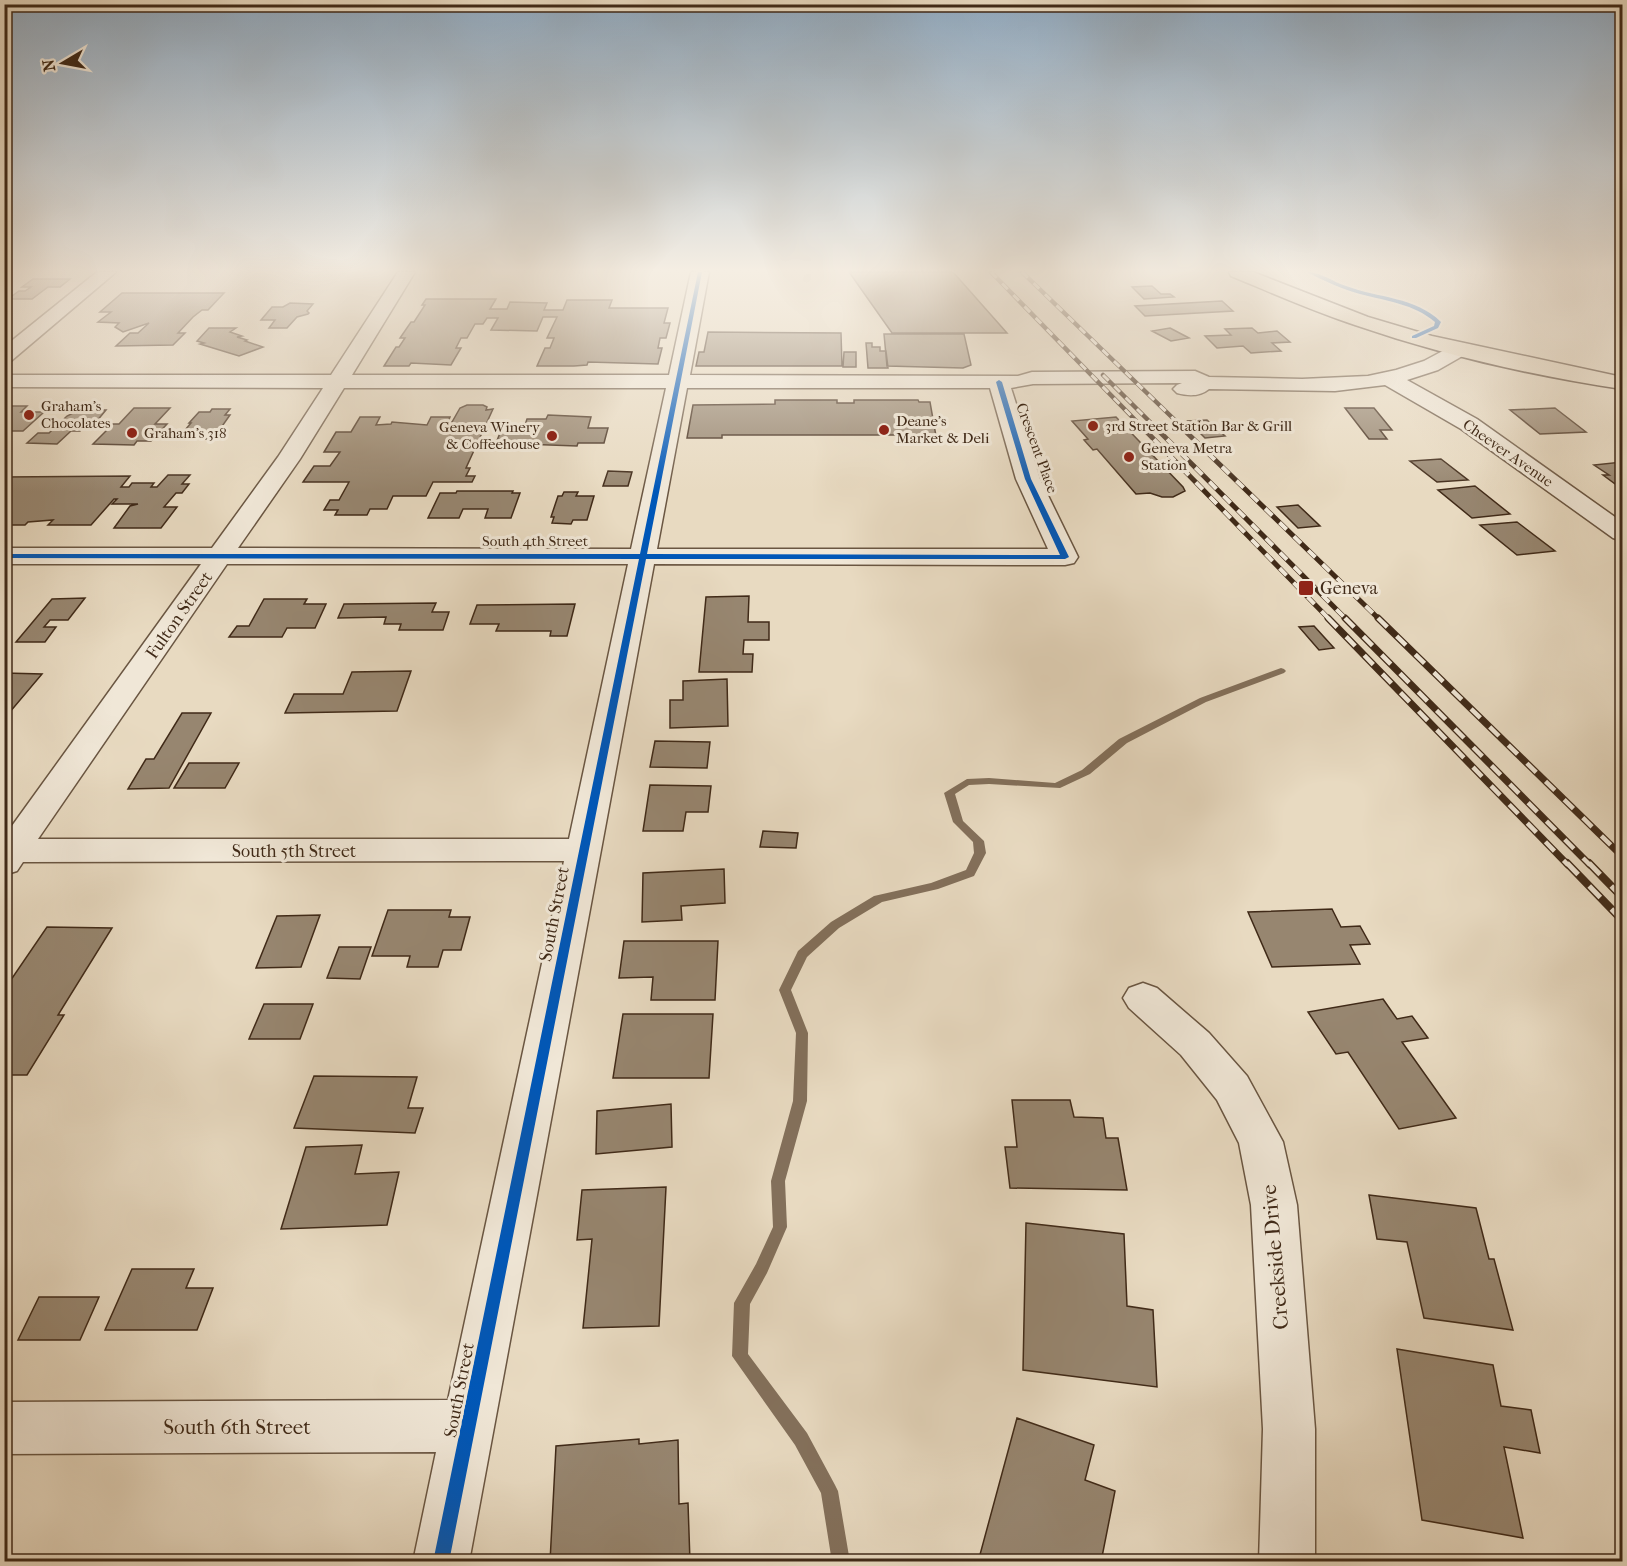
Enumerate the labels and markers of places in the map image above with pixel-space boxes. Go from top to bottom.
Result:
place label: Graham's Chocolates [41,397,111,432]
marker: Graham's Chocolates [22,408,36,422]
place label: Deane's Market & Deli [896,412,990,447]
place label: 3rd Street Station Bar & Grill [1105,417,1292,435]
place label: Geneva Winery & Coffeehouse [439,418,541,453]
marker: 3rd Street Station Bar & Grill [1086,419,1100,433]
marker: Deane's Market & Deli [877,423,891,437]
place label: Graham's 318 [144,424,227,442]
marker: Graham's 318 [125,426,139,440]
marker: Geneva Winery & Coffeehouse [545,429,559,443]
place label: Geneva Metra Station [1141,439,1233,474]
marker: Geneva Metra Station [1122,450,1136,464]
place label: Geneva [1320,578,1379,599]
marker: Geneva [1297,579,1315,597]

